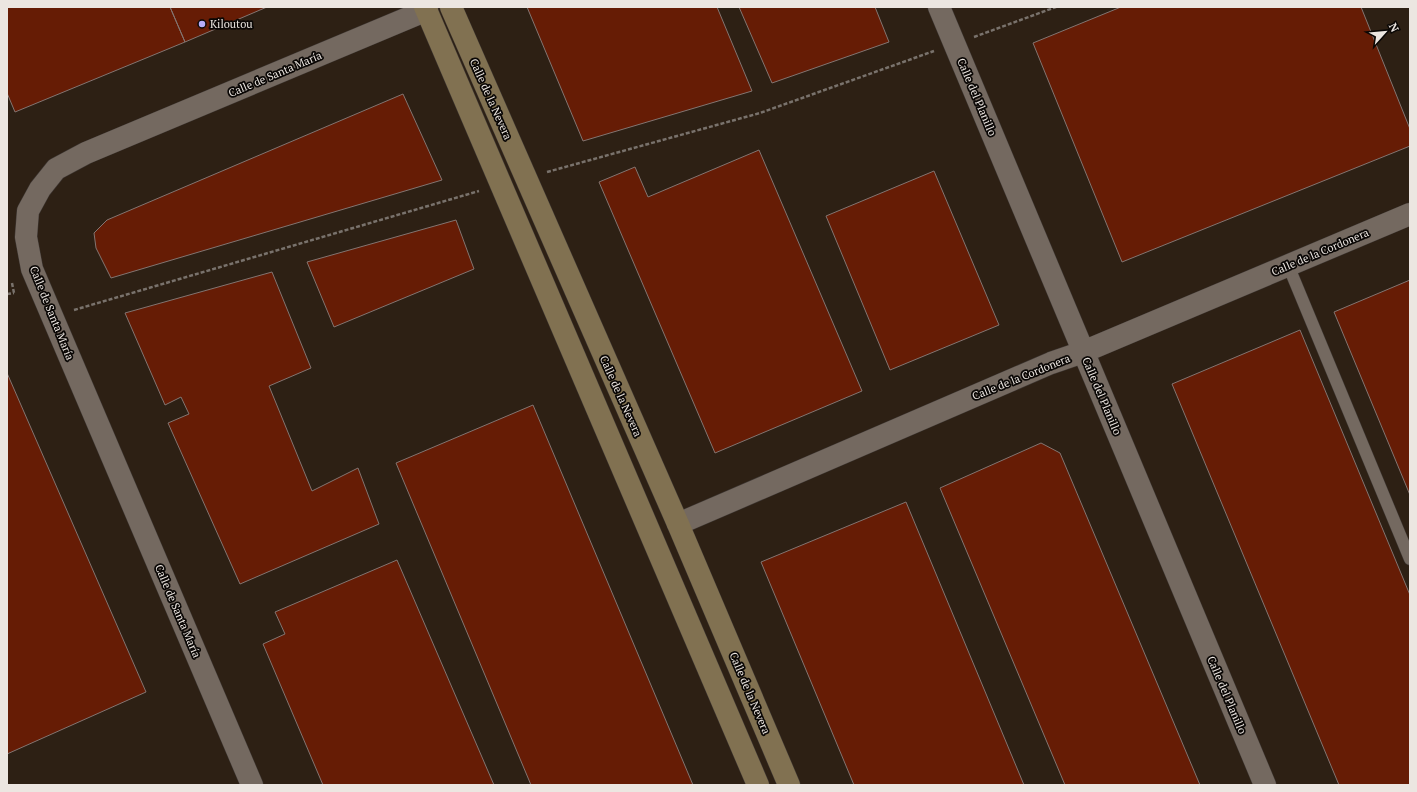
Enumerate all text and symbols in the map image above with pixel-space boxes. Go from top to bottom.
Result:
north arrow [1365,12,1405,52]
place label: Kiloutou [210,17,253,31]
marker: Kiloutou [197,19,207,29]
text: N [1386,21,1402,35]
street label: Calle de Santa María [226,48,324,100]
street label: Calle de la Nevera [467,56,515,142]
street label: Calle del Planillo [954,56,1000,138]
street label: Calle de la Cordonera [1269,225,1371,279]
street label: Calle de Santa María [27,264,77,363]
street label: Calle de la Cordonera [970,351,1072,403]
street label: Calle de la Nevera [597,353,645,439]
street label: Calle del Planillo [1079,355,1125,437]
street label: Calle de Santa María [152,562,204,660]
street label: Calle de la Nevera [726,650,774,736]
street label: Calle del Planillo [1204,654,1250,736]

